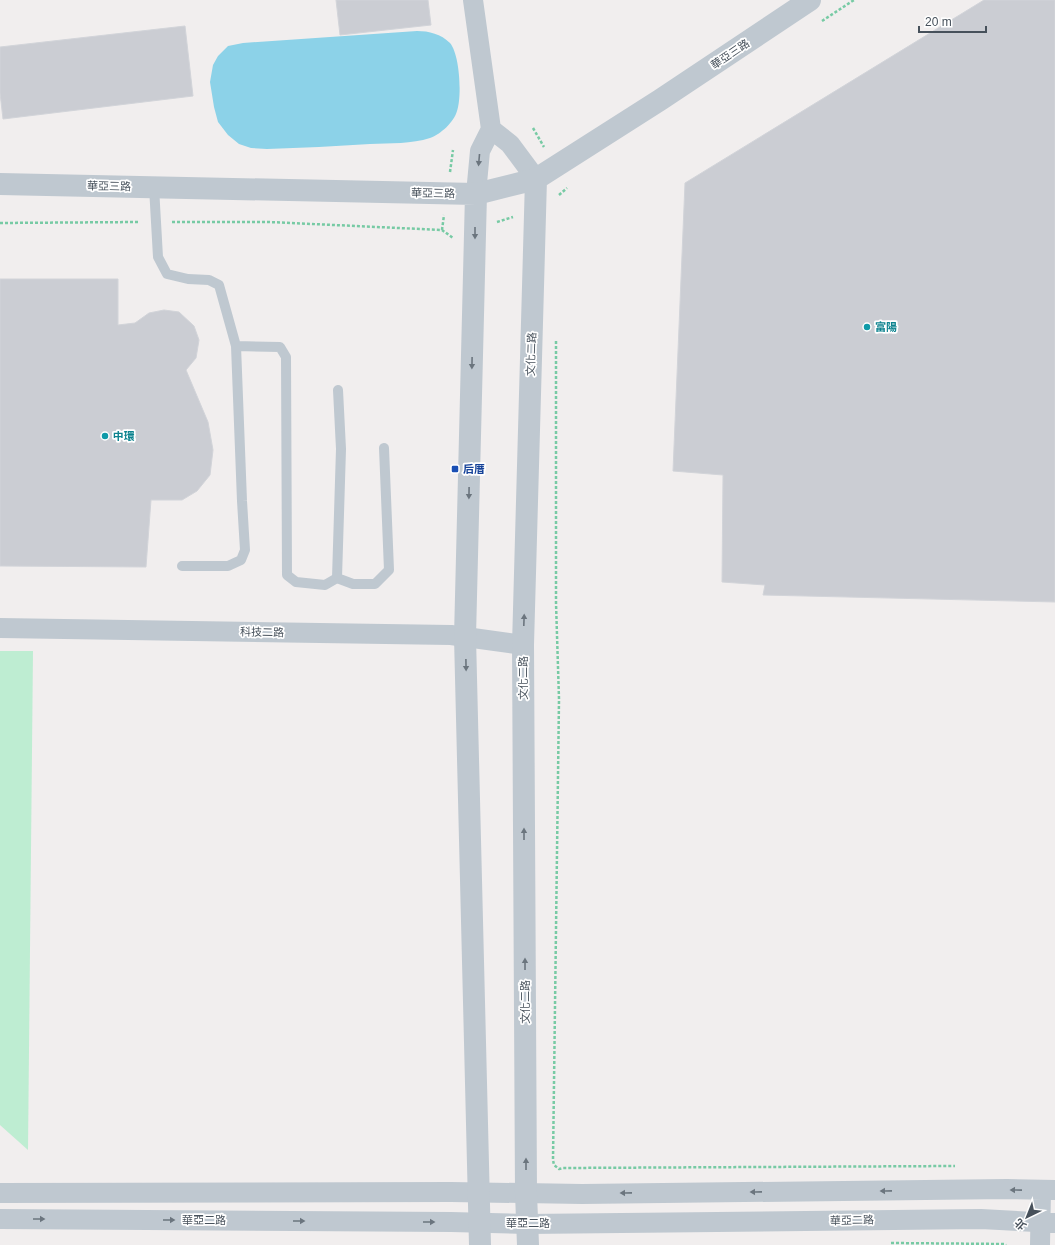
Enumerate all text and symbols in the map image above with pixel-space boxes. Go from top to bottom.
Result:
scale bar [919,8,986,34]
text: 20 m [925,15,952,29]
street label: 華亞三路 [708,37,752,71]
one-way arrow [476,154,482,166]
street label: 華亞三路 [87,180,131,192]
street label: 華亞三路 [411,187,455,199]
one-way arrow [472,227,478,240]
place label: 富陽 [875,321,897,333]
marker: 富陽 [862,322,872,332]
street label: 文化二路 [524,332,538,376]
one-way arrow [469,357,475,370]
place label: 中環 [113,430,135,442]
marker: 中環 [100,431,110,441]
place label: 后厝 [463,463,485,475]
marker: 后厝 [450,464,460,474]
one-way arrow [465,487,472,499]
one-way arrow [520,614,527,626]
street label: 科技二路 [240,626,284,638]
street label: 文化二路 [517,656,529,700]
one-way arrow [463,659,469,672]
one-way arrow [521,827,527,840]
one-way arrow [522,957,528,970]
street label: 文化二路 [519,980,531,1024]
one-way arrow [523,1157,529,1170]
one-way arrow [1010,1186,1022,1193]
one-way arrow [879,1188,892,1194]
one-way arrow [749,1189,762,1195]
one-way arrow [619,1190,632,1196]
north arrow [1007,1197,1047,1237]
street label: 華亞二路 [182,1214,226,1226]
street label: 華亞二路 [830,1214,874,1226]
one-way arrow [33,1216,46,1222]
text: 北 [1012,1216,1028,1232]
one-way arrow [163,1217,176,1223]
street label: 華亞二路 [506,1217,550,1229]
one-way arrow [293,1218,306,1224]
one-way arrow [423,1219,436,1225]

